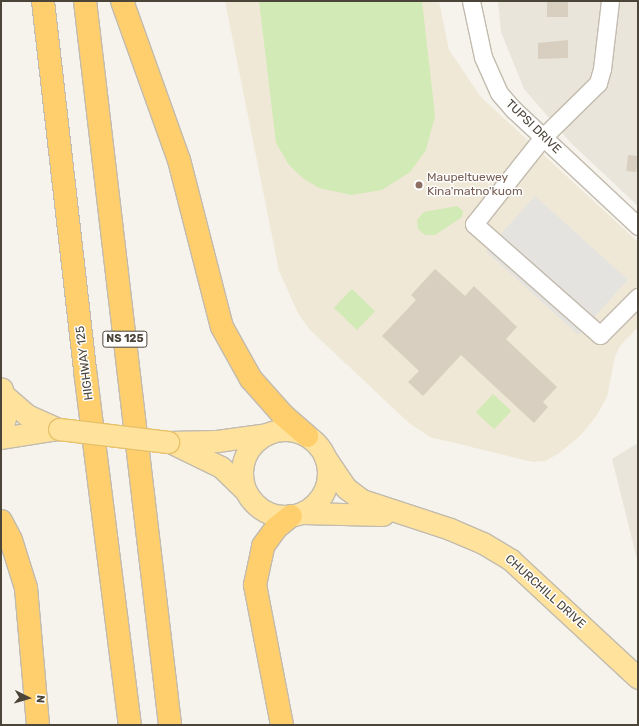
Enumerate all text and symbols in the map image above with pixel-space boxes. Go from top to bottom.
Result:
street label: TUPSI DRIVE [502,97,564,157]
place label: Maupeltuewey Kina'matno'kuom [427,171,523,199]
marker: Maupeltuewey Kina'matno'kuom [414,180,424,190]
street label: HIGHWAY 125 [73,325,97,401]
road number: NS 125 [102,330,148,348]
street label: CHURCHILL DRIVE [502,552,588,632]
north arrow [8,678,48,718]
text: N [34,695,47,704]

